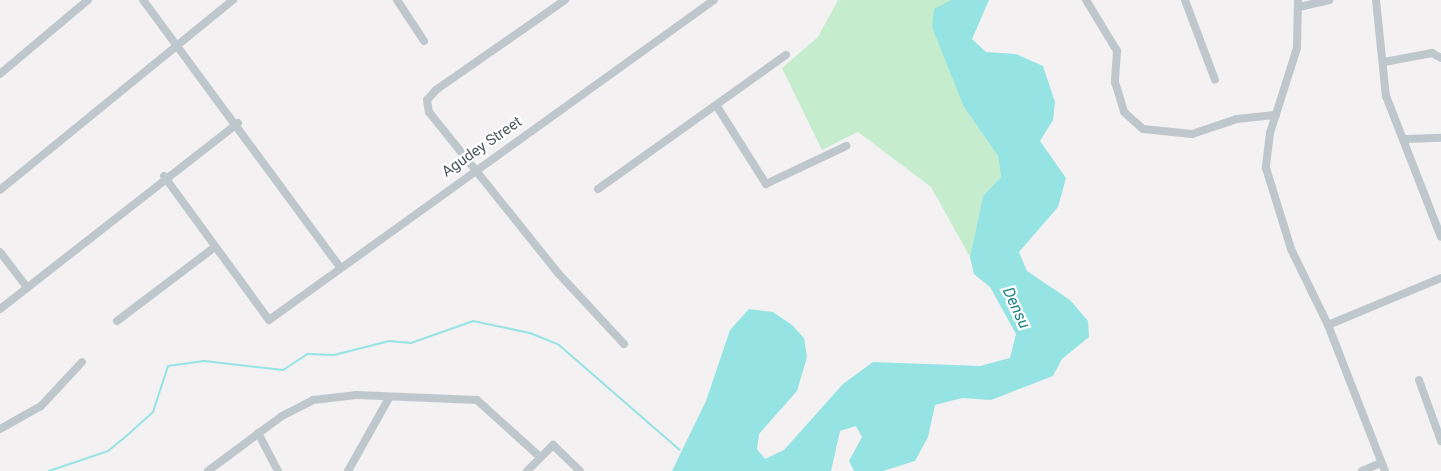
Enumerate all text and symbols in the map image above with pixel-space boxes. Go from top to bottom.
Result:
street label: Agudey Street [439,113,525,181]
water label: Densu [998,284,1034,332]

